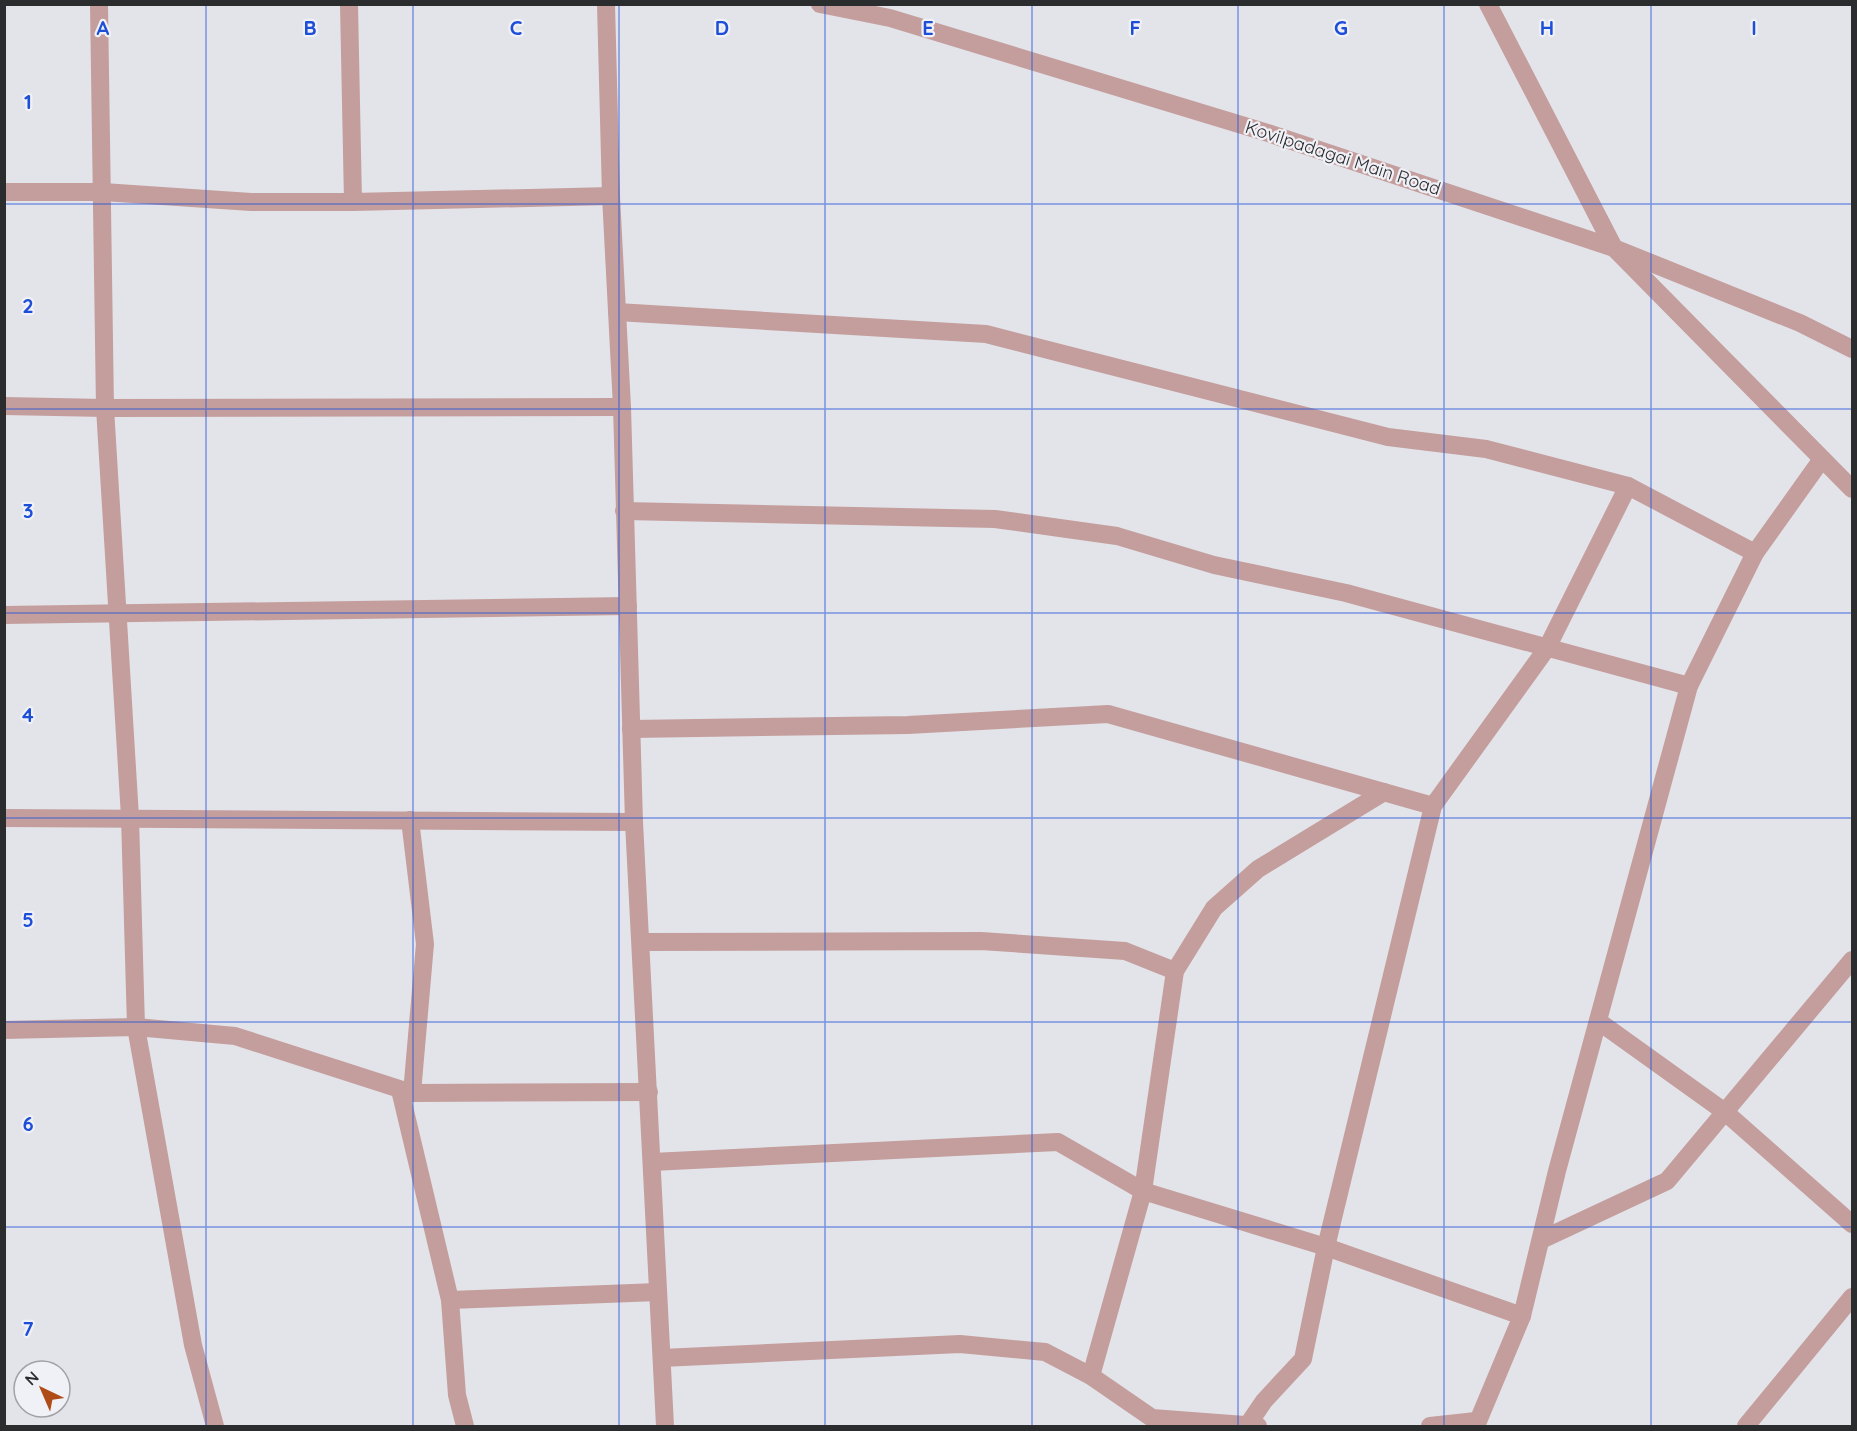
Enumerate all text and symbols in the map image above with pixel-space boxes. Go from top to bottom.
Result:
text: A [97,15,110,40]
text: B [303,15,317,40]
text: C [510,15,523,40]
text: D [715,15,729,40]
text: E [922,15,934,40]
text: F [1129,15,1141,40]
text: G [1334,15,1348,40]
text: H [1540,15,1554,40]
text: I [1751,15,1757,40]
text: 1 [24,89,32,114]
street label: Kovilpadagai Main Road [1243,115,1444,200]
text: 2 [22,293,34,318]
text: 3 [23,498,33,523]
text: 4 [22,702,34,727]
text: 5 [22,907,34,932]
text: 6 [22,1111,34,1136]
text: 7 [23,1316,34,1341]
north arrow [12,1359,72,1419]
text: N [20,1367,43,1389]

